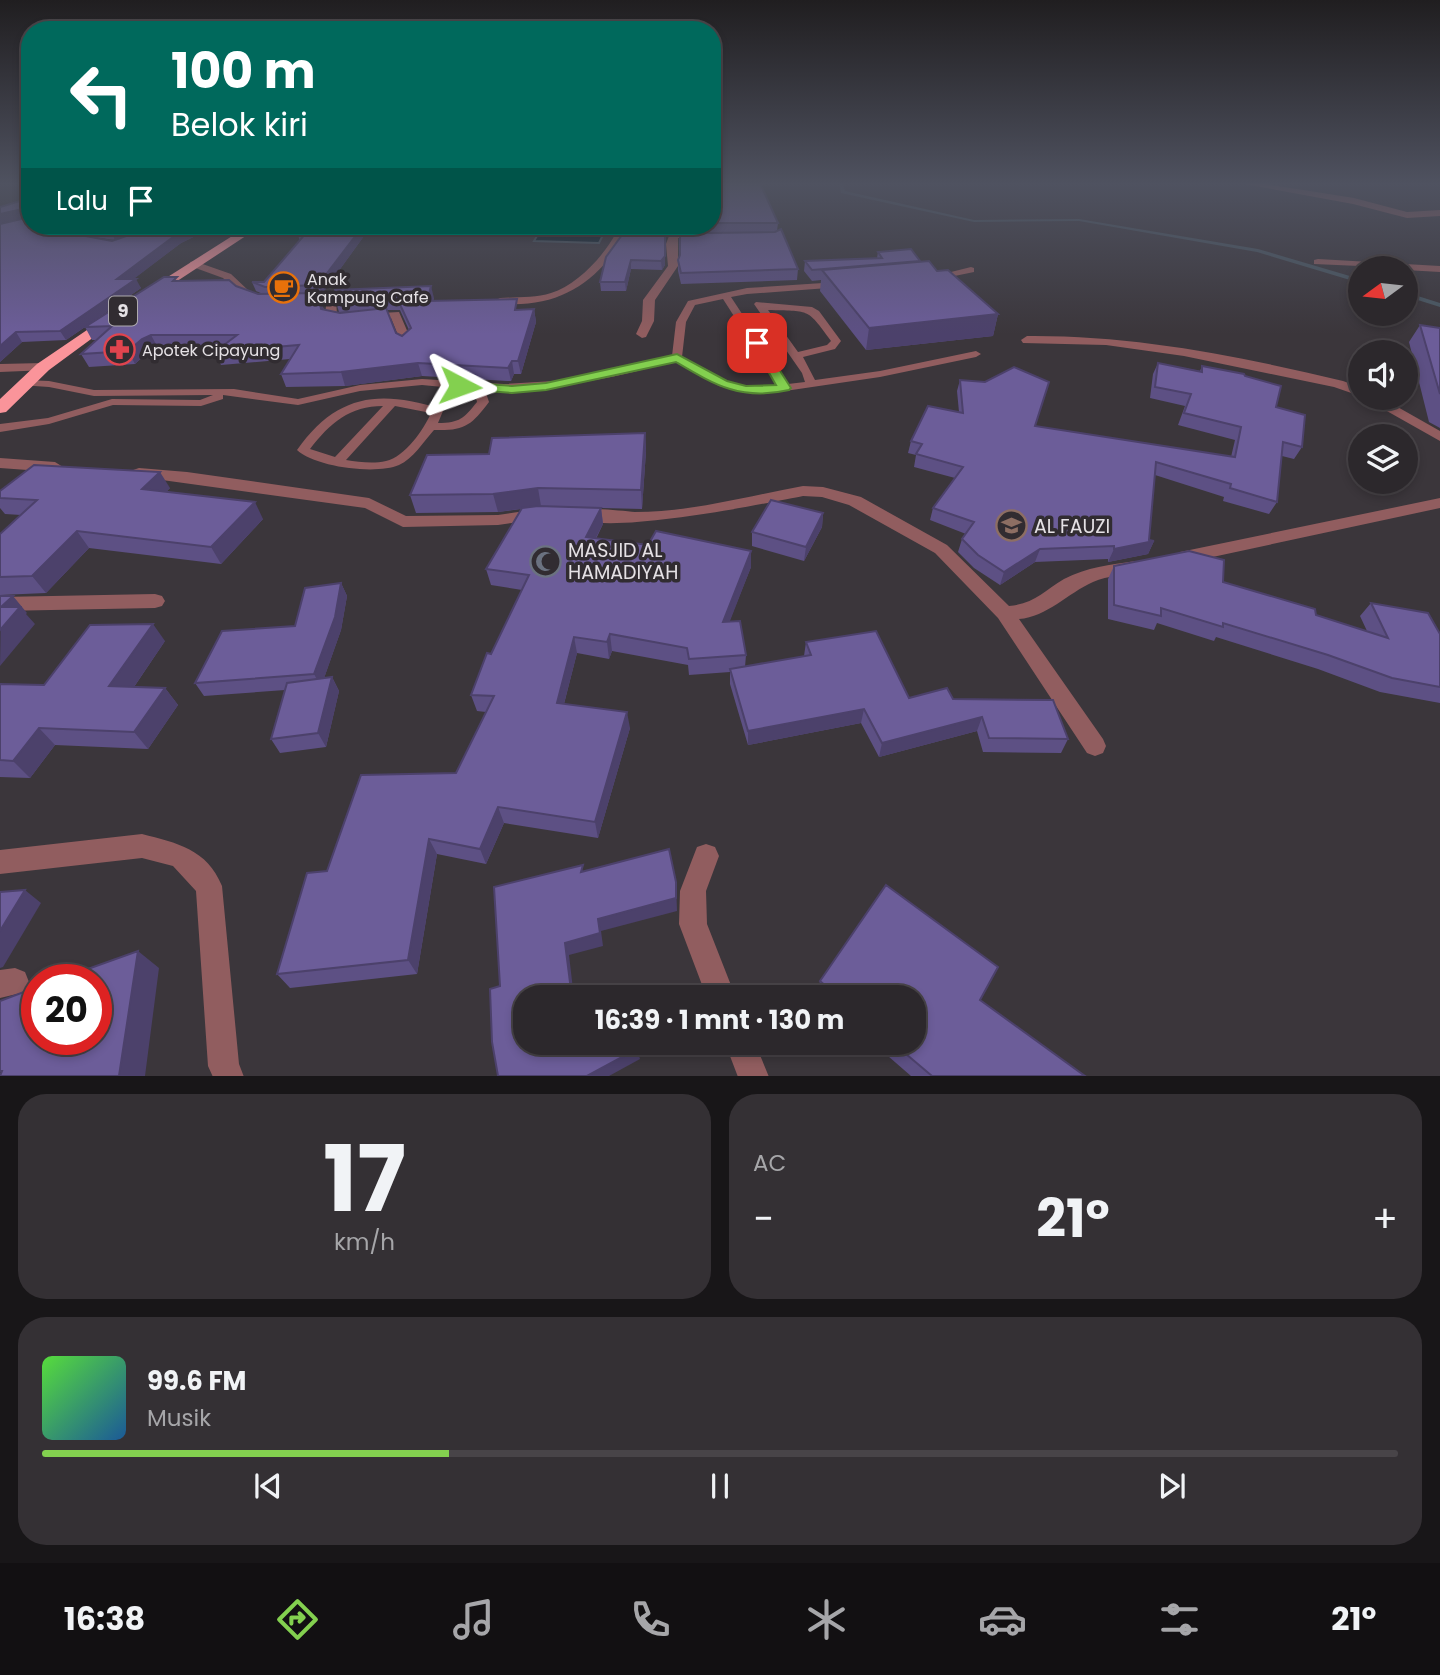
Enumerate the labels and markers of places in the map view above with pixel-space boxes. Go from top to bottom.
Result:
place label: Anak Kampung Cafe [307,268,429,309]
cafe icon: Anak Kampung Cafe [267,271,301,305]
pin [727,313,787,373]
pharmacy icon: Apotek Cipayung [102,333,136,367]
place label: Apotek Cipayung [142,339,280,362]
school or university icon: AL FAUZI [994,509,1028,543]
place label: AL FAUZI [1034,513,1110,540]
place label: MASJID AL HAMADIYAH [568,537,678,586]
mosque icon: MASJID AL HAMADIYAH [528,544,562,578]

